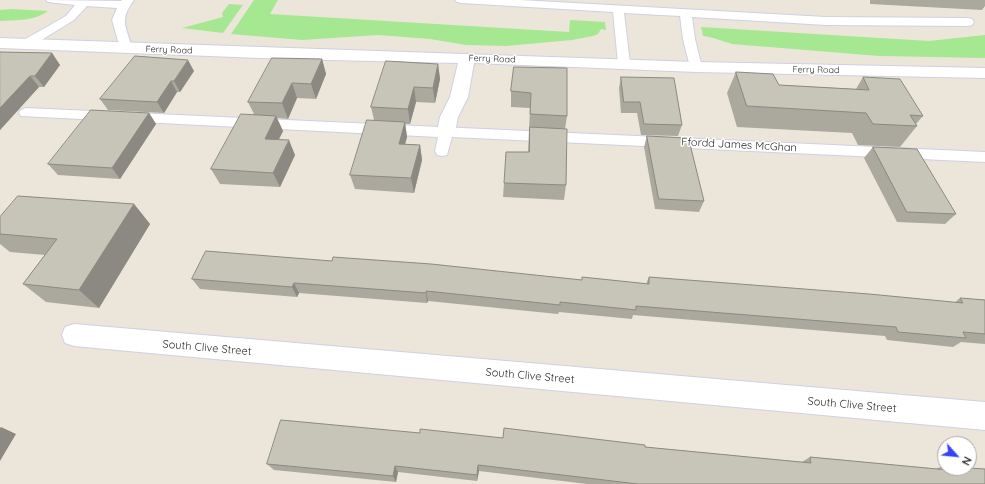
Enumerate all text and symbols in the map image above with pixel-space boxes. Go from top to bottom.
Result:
street label: Ferry Road [145,44,193,56]
street label: Ferry Road [468,53,516,65]
street label: Ferry Road [792,64,840,76]
street label: Ffordd James McGhan [681,135,797,155]
street label: South Clive Street [162,338,252,358]
street label: South Clive Street [485,366,575,386]
street label: South Clive Street [807,395,897,415]
north arrow [937,436,977,476]
text: N [959,454,975,468]

